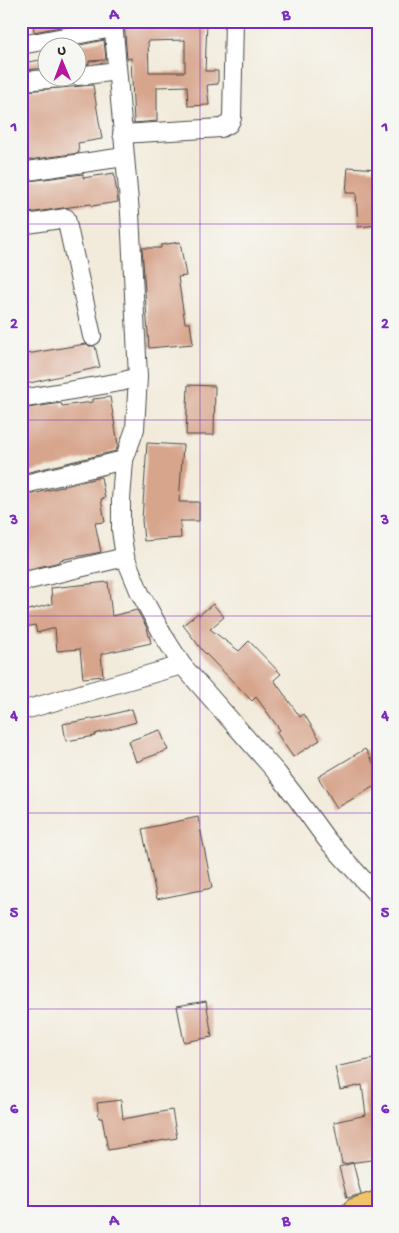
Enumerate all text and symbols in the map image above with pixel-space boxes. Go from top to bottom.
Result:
text: A [108,7,120,26]
text: B [281,7,291,26]
north arrow [38,38,88,88]
text: U [58,43,66,60]
text: 1 [10,119,17,138]
text: 1 [381,119,388,138]
text: 2 [10,316,18,335]
text: 2 [381,316,389,335]
text: 3 [9,512,18,531]
text: 3 [380,512,389,531]
text: 4 [9,708,18,727]
text: 4 [380,708,389,727]
text: 5 [10,905,19,924]
text: 5 [381,905,390,924]
text: 6 [10,1101,19,1120]
text: 6 [381,1101,390,1120]
text: A [108,1213,120,1232]
text: B [281,1213,291,1232]

